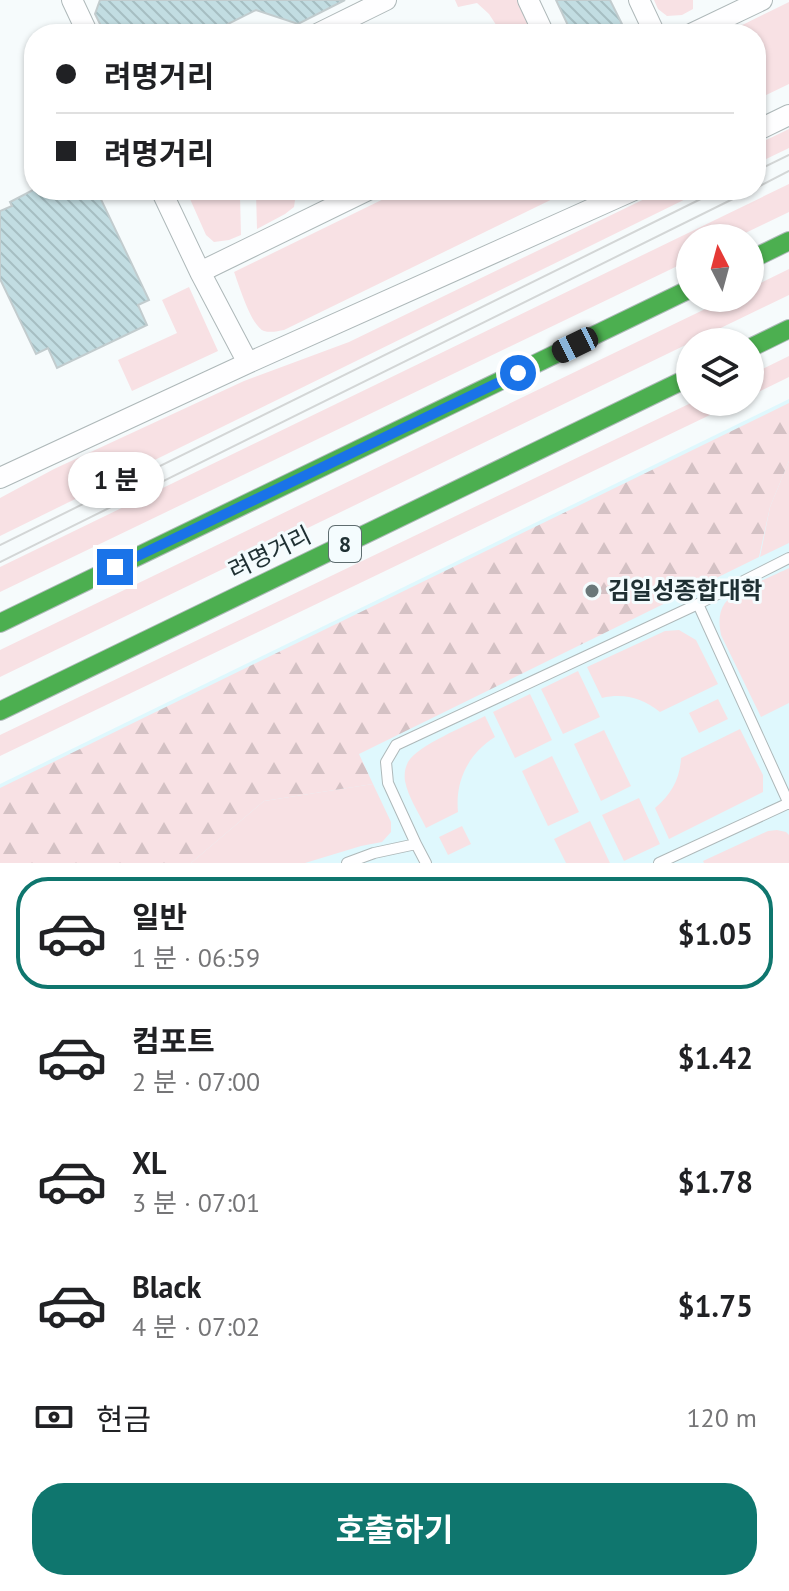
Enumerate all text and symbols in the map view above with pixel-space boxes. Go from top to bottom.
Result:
text: 려명거리 [104,56,214,95]
text: 려명거리 [104,133,214,172]
north arrow [676,224,764,312]
map controls [676,224,764,416]
car [548,324,602,366]
button: layers [676,328,764,416]
route start [500,355,536,391]
callout: 1 분 [67,451,163,507]
text: 1 분 [93,463,139,496]
street label: 려명거리 [223,519,316,586]
road number: 8 [329,526,361,562]
route end [97,549,133,585]
place label: 김일성종합대학 [608,575,763,606]
marker: 김일성종합대학 [583,582,601,600]
icon: car [36,897,108,969]
text: 일반 [132,897,187,936]
text: $1.05 [678,914,753,953]
text: 1 분 · 06:59 [132,941,260,974]
icon: car [36,1021,108,1093]
text: 컴포트 [132,1021,215,1060]
text: $1.42 [678,1038,753,1077]
text: 2 분 · 07:00 [132,1065,260,1098]
text: XL [132,1143,166,1182]
icon: car [36,1145,108,1217]
text: $1.78 [678,1162,753,1201]
text: 3 분 · 07:01 [132,1186,260,1219]
text: Black [132,1267,201,1306]
icon: car [36,1269,108,1341]
text: $1.75 [678,1286,753,1325]
text: 4 분 · 07:02 [132,1310,260,1343]
icon: cash [32,1395,76,1439]
text: 현금 [96,1399,151,1438]
text: 120 m [686,1401,757,1434]
button: 호출하기 [32,1483,757,1575]

